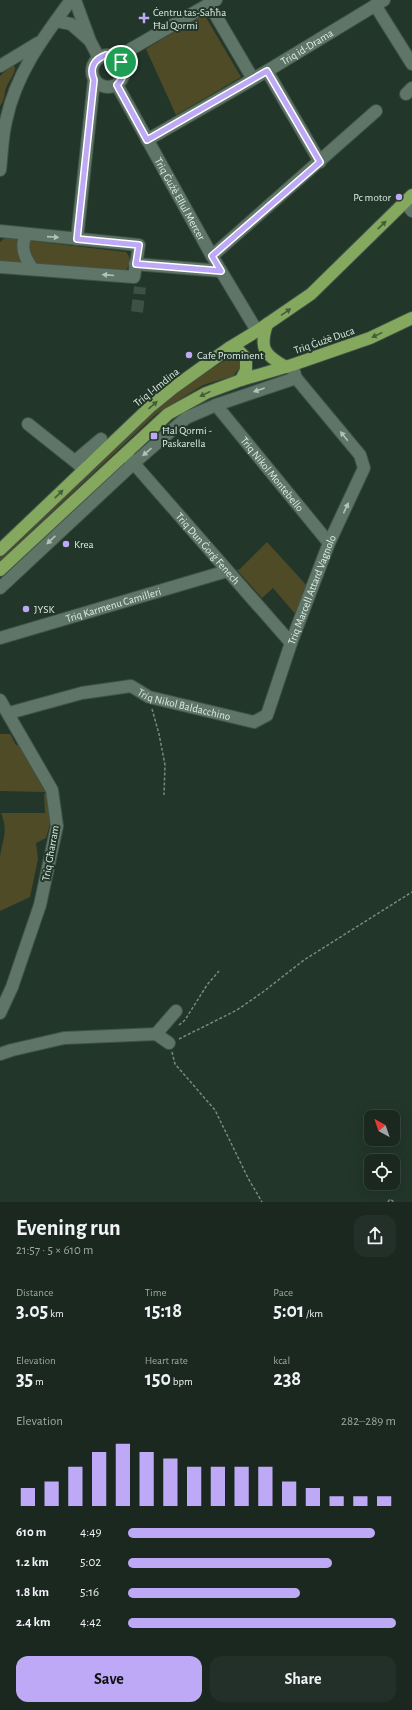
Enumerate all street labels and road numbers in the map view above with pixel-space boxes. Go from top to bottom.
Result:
street label: Triq id-Drama [279,27,335,67]
street label: Triq Ġużè Ellul Mercer [152,156,207,242]
street label: Triq Ġużè Duca [292,325,356,356]
street label: Triq l-Imdina [132,366,181,409]
street label: Triq Nikol Montebello [238,435,306,514]
street label: Triq Dun Ġorġ Fenech [174,511,242,587]
street label: Triq Marcell Attard Vagnolo [286,533,338,646]
street label: Triq Karmenu Camilleri [64,586,162,624]
street label: Triq Nikol Baldacchino [135,686,232,722]
street label: Triq Għarram [40,824,61,882]

